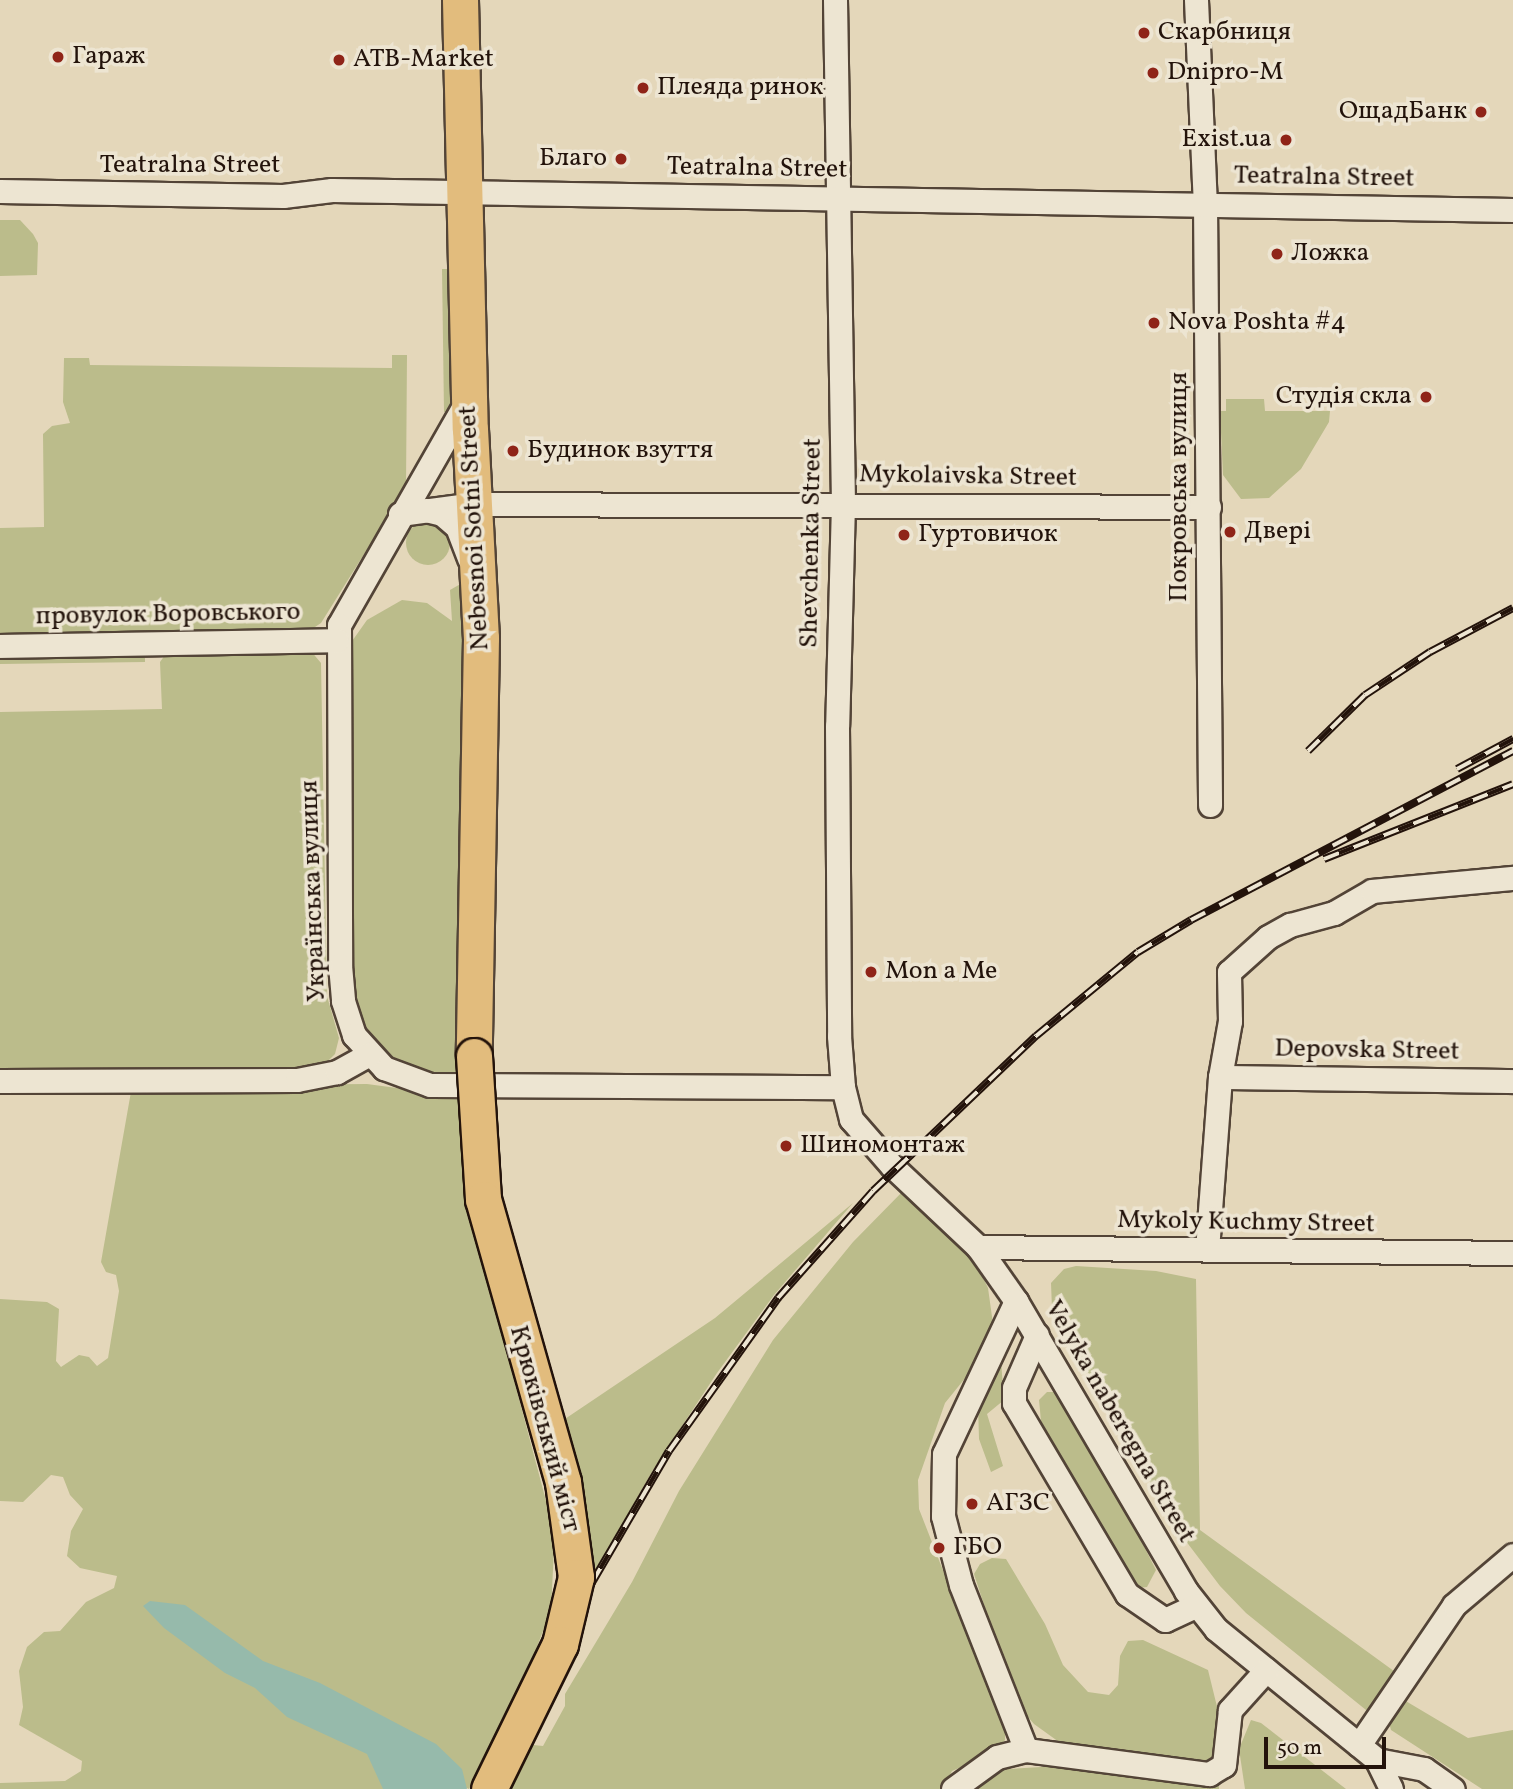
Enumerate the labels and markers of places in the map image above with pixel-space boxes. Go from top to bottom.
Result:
place label: Скарбниця [1158,17,1291,49]
marker: Скарбниця [1136,25,1152,41]
place label: Гараж [72,41,145,73]
place label: ATB-Market [353,44,494,76]
marker: Гараж [50,49,66,65]
marker: ATB-Market [331,52,347,68]
place label: Dnipro-M [1167,57,1284,89]
marker: Dnipro-M [1145,65,1161,81]
place label: Плеяда ринок [657,72,823,104]
marker: Плеяда ринок [635,80,651,96]
place label: ОщадБанк [1339,96,1467,128]
marker: ОщадБанк [1473,104,1489,120]
place label: Exist.ua [1182,124,1272,156]
marker: Exist.ua [1278,132,1294,148]
place label: Благо [539,143,607,175]
marker: Благо [613,151,629,167]
place label: Ложка [1291,238,1369,270]
marker: Ложка [1269,246,1285,262]
place label: Nova Poshta #4 [1168,307,1346,339]
marker: Nova Poshta #4 [1146,315,1162,331]
place label: Студія скла [1276,381,1412,413]
marker: Студія скла [1418,389,1434,405]
place label: Будинок взуття [527,435,713,467]
marker: Будинок взуття [505,443,521,459]
place label: Двері [1244,516,1311,548]
place label: Гуртовичок [918,519,1058,551]
marker: Двері [1222,524,1238,540]
marker: Гуртовичок [896,527,912,543]
place label: Mon a Me [885,956,997,988]
marker: Mon a Me [863,964,879,980]
place label: Шиномонтаж [800,1130,965,1162]
marker: Шиномонтаж [778,1138,794,1154]
place label: АГЗС [986,1488,1050,1520]
marker: АГЗС [964,1496,980,1512]
place label: ГБО [953,1532,1002,1564]
marker: ГБО [931,1540,947,1556]

